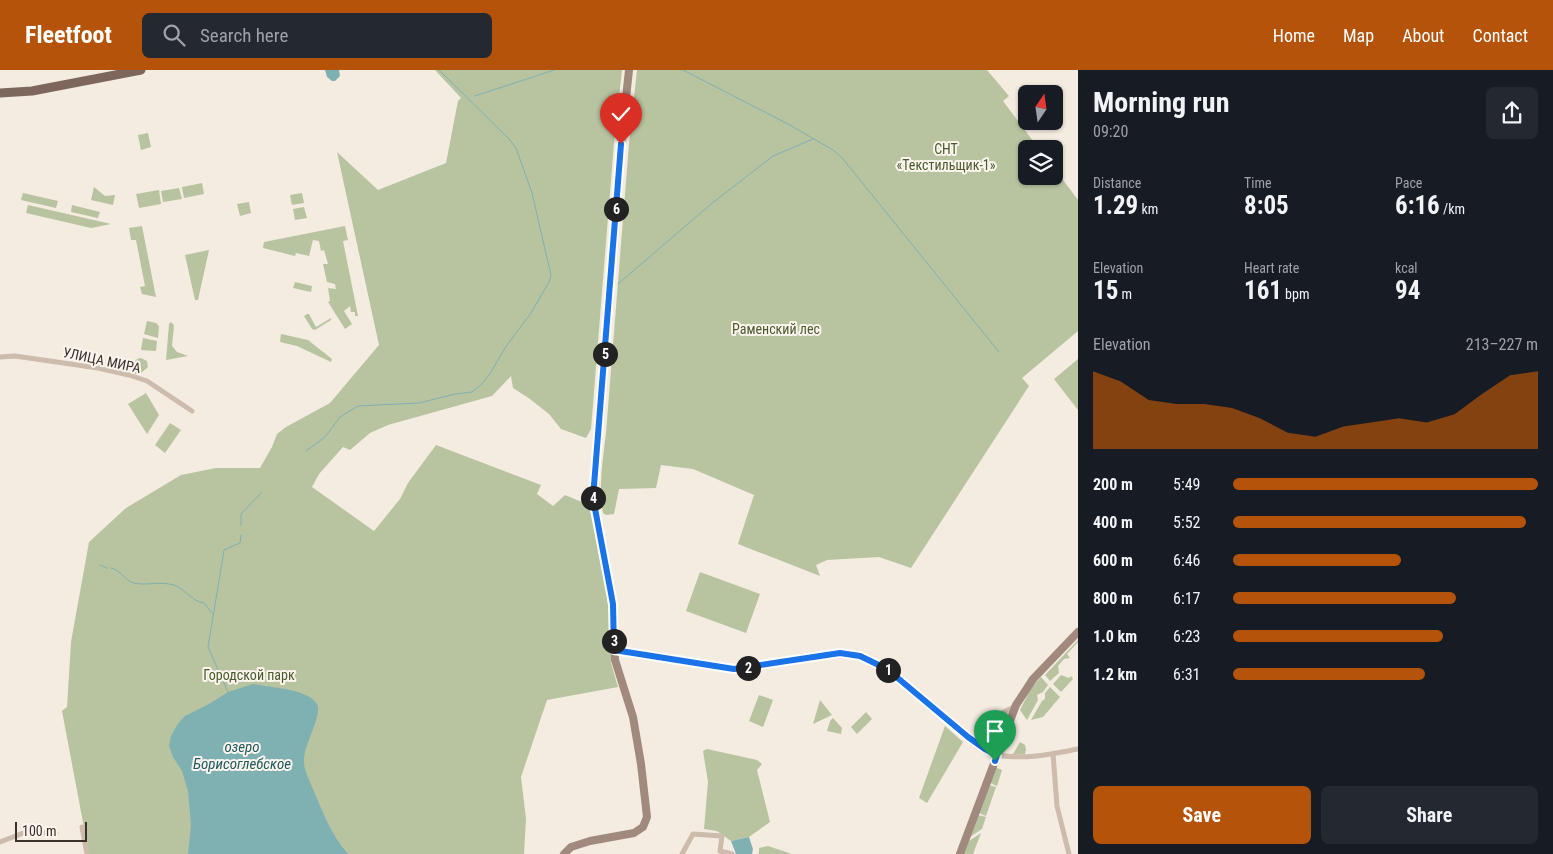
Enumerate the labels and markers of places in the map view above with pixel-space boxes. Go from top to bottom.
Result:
pin [600,93,642,144]
pin: 6 [604,196,628,222]
pin: 5 [592,342,618,366]
pin: 4 [580,486,606,510]
pin: 3 [602,628,626,654]
pin: 2 [736,656,760,680]
pin: 1 [876,658,900,682]
pin [974,710,1016,761]

